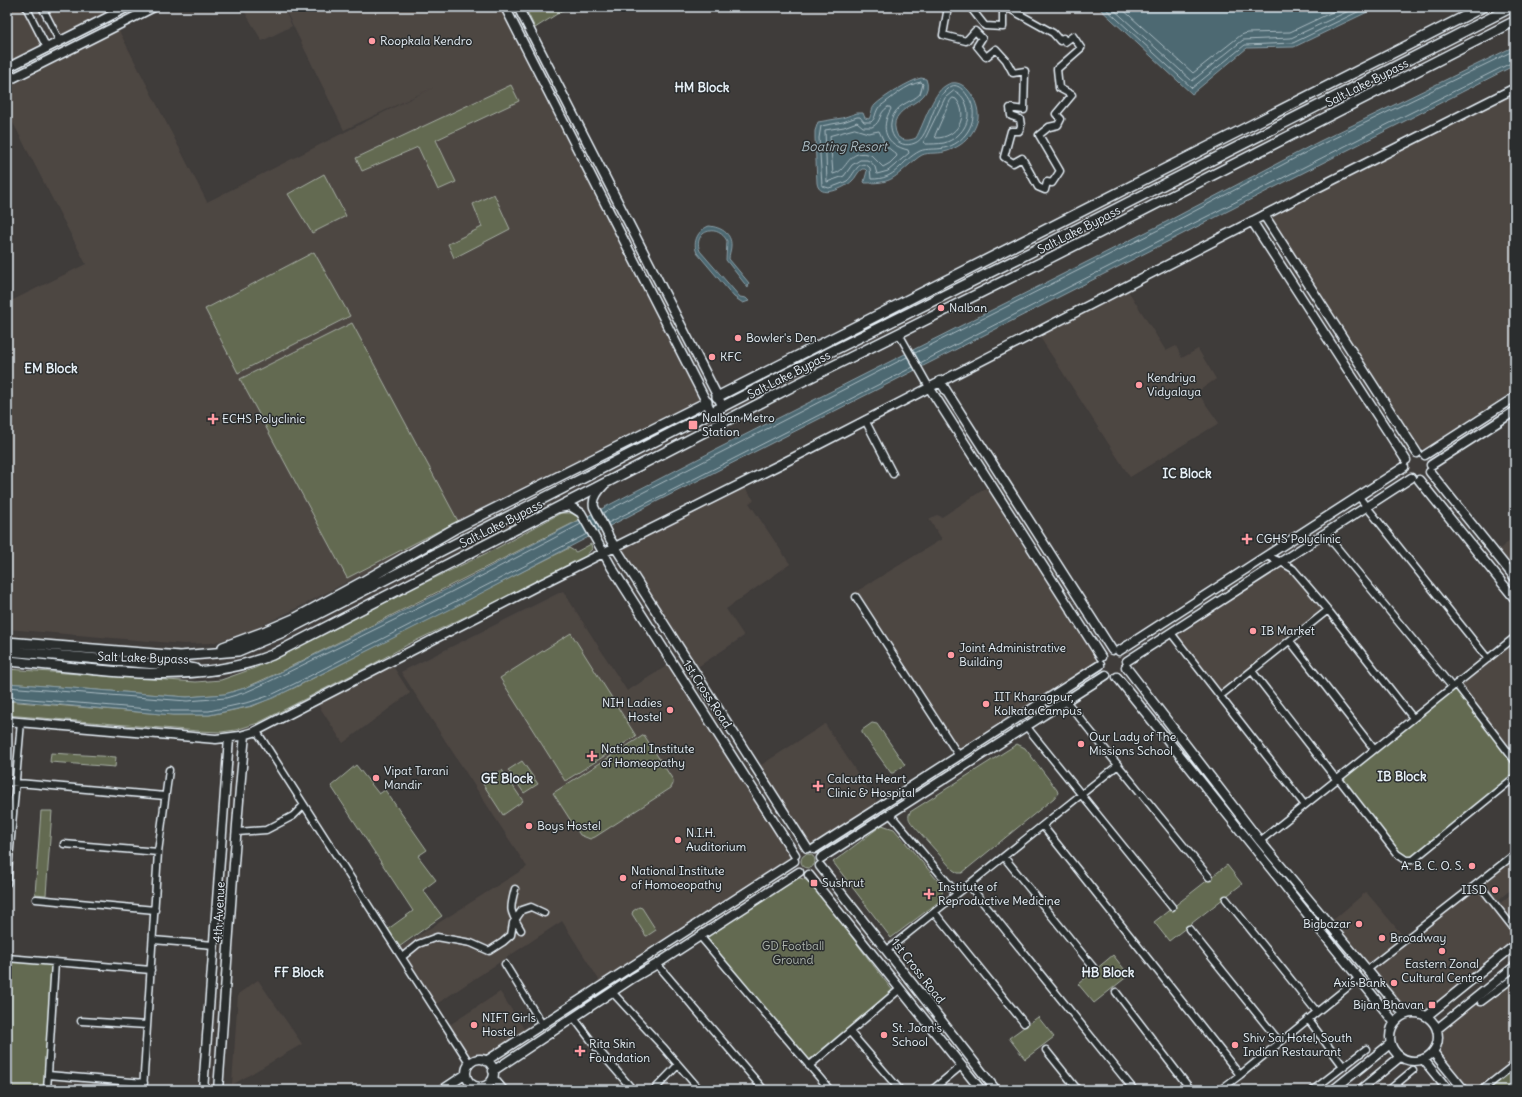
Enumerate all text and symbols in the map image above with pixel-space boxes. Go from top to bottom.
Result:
place label: Roopkala Kendro [380,33,473,48]
marker: Roopkala Kendro [367,36,377,46]
street label: Salt Lake Bypass [1323,55,1411,110]
district label: HM Block [675,79,730,96]
water label: Boating Resort [801,138,889,155]
street label: Salt Lake Bypass [1035,202,1123,257]
place label: Nalban [949,300,987,315]
marker: Nalban [936,303,946,313]
place label: Bowler's Den [746,330,817,345]
marker: Bowler's Den [733,333,743,343]
street label: Salt Lake Bypass [745,347,833,402]
place label: KFC [720,349,742,364]
marker: KFC [707,352,717,362]
district label: EM Block [24,360,78,377]
place label: Kendriya Vidyalaya [1147,370,1201,399]
marker: Kendriya Vidyalaya [1134,380,1144,390]
place label: Nalban Metro Station [702,410,775,439]
place label: ECHS Polyclinic [222,411,305,426]
marker: ECHS Polyclinic [207,413,219,425]
marker: Nalban Metro Station [687,419,699,431]
district label: IC Block [1162,465,1212,482]
street label: Salt Lake Bypass [457,496,545,551]
place label: CGHS Polyclinic [1256,531,1341,546]
marker: CGHS Polyclinic [1241,533,1253,545]
place label: IB Market [1261,623,1315,638]
marker: IB Market [1248,626,1258,636]
place label: Joint Administrative Building [959,640,1066,669]
street label: Salt Lake Bypass [97,648,189,667]
marker: Joint Administrative Building [946,650,956,660]
street label: 1st Cross Road [680,657,735,731]
place label: IIT Kharagpur, Kolkata Campus [994,689,1082,718]
place label: NIH Ladies Hostel [602,695,662,724]
marker: IIT Kharagpur, Kolkata Campus [981,699,991,709]
marker: NIH Ladies Hostel [665,705,675,715]
place label: Our Lady of The Missions School [1089,729,1176,758]
marker: Our Lady of The Missions School [1076,739,1086,749]
place label: National Institute of Homeopathy [601,741,695,770]
marker: National Institute of Homeopathy [586,750,598,762]
place label: Vipat Tarani Mandir [384,763,448,792]
district label: IB Block [1377,768,1427,785]
district label: GE Block [481,770,533,787]
place label: Calcutta Heart Clinic & Hospital [827,771,915,800]
marker: Vipat Tarani Mandir [371,773,381,783]
marker: Calcutta Heart Clinic & Hospital [812,780,824,792]
place label: Boys Hostel [537,818,601,833]
marker: Boys Hostel [524,821,534,831]
place label: N.I.H. Auditorium [686,825,747,854]
marker: N.I.H. Auditorium [673,835,683,845]
place label: A. B. C. O. S. [1401,858,1464,873]
marker: A. B. C. O. S. [1467,861,1477,871]
place label: National Institute of Homoeopathy [631,863,725,892]
marker: National Institute of Homoeopathy [618,873,628,883]
place label: Sushrut [822,875,864,890]
marker: Sushrut [809,878,819,888]
place label: Institute of Reproductive Medicine [938,879,1060,908]
street label: 4th Avenue [209,881,228,943]
place label: IISD [1461,882,1487,897]
marker: IISD [1490,885,1500,895]
marker: Institute of Reproductive Medicine [923,888,935,900]
place label: Bigbazar [1303,916,1351,931]
marker: Bigbazar [1354,919,1364,929]
place label: Broadway [1390,930,1446,945]
marker: Broadway [1377,933,1387,943]
street label: 1st Cross Road [888,935,948,1006]
park label: GD Football Ground [762,938,824,967]
marker: Eastern Zonal Cultural Centre [1437,946,1447,956]
place label: Eastern Zonal Cultural Centre [1401,956,1483,985]
district label: FF Block [274,964,324,981]
district label: HB Block [1082,964,1135,981]
place label: Axis Bank [1334,975,1386,990]
marker: Axis Bank [1389,978,1399,988]
place label: Bijan Bhavan [1353,997,1424,1012]
marker: Bijan Bhavan [1427,1000,1437,1010]
place label: NIFT Girls Hostel [482,1010,536,1039]
marker: NIFT Girls Hostel [469,1020,479,1030]
place label: St. Joan's School [892,1020,942,1049]
marker: St. Joan's School [879,1030,889,1040]
place label: Shiv Sai Hotel, South Indian Restaurant [1243,1030,1352,1059]
place label: Rita Skin Foundation [589,1036,650,1065]
marker: Shiv Sai Hotel, South Indian Restaurant [1230,1040,1240,1050]
marker: Rita Skin Foundation [574,1045,586,1057]

